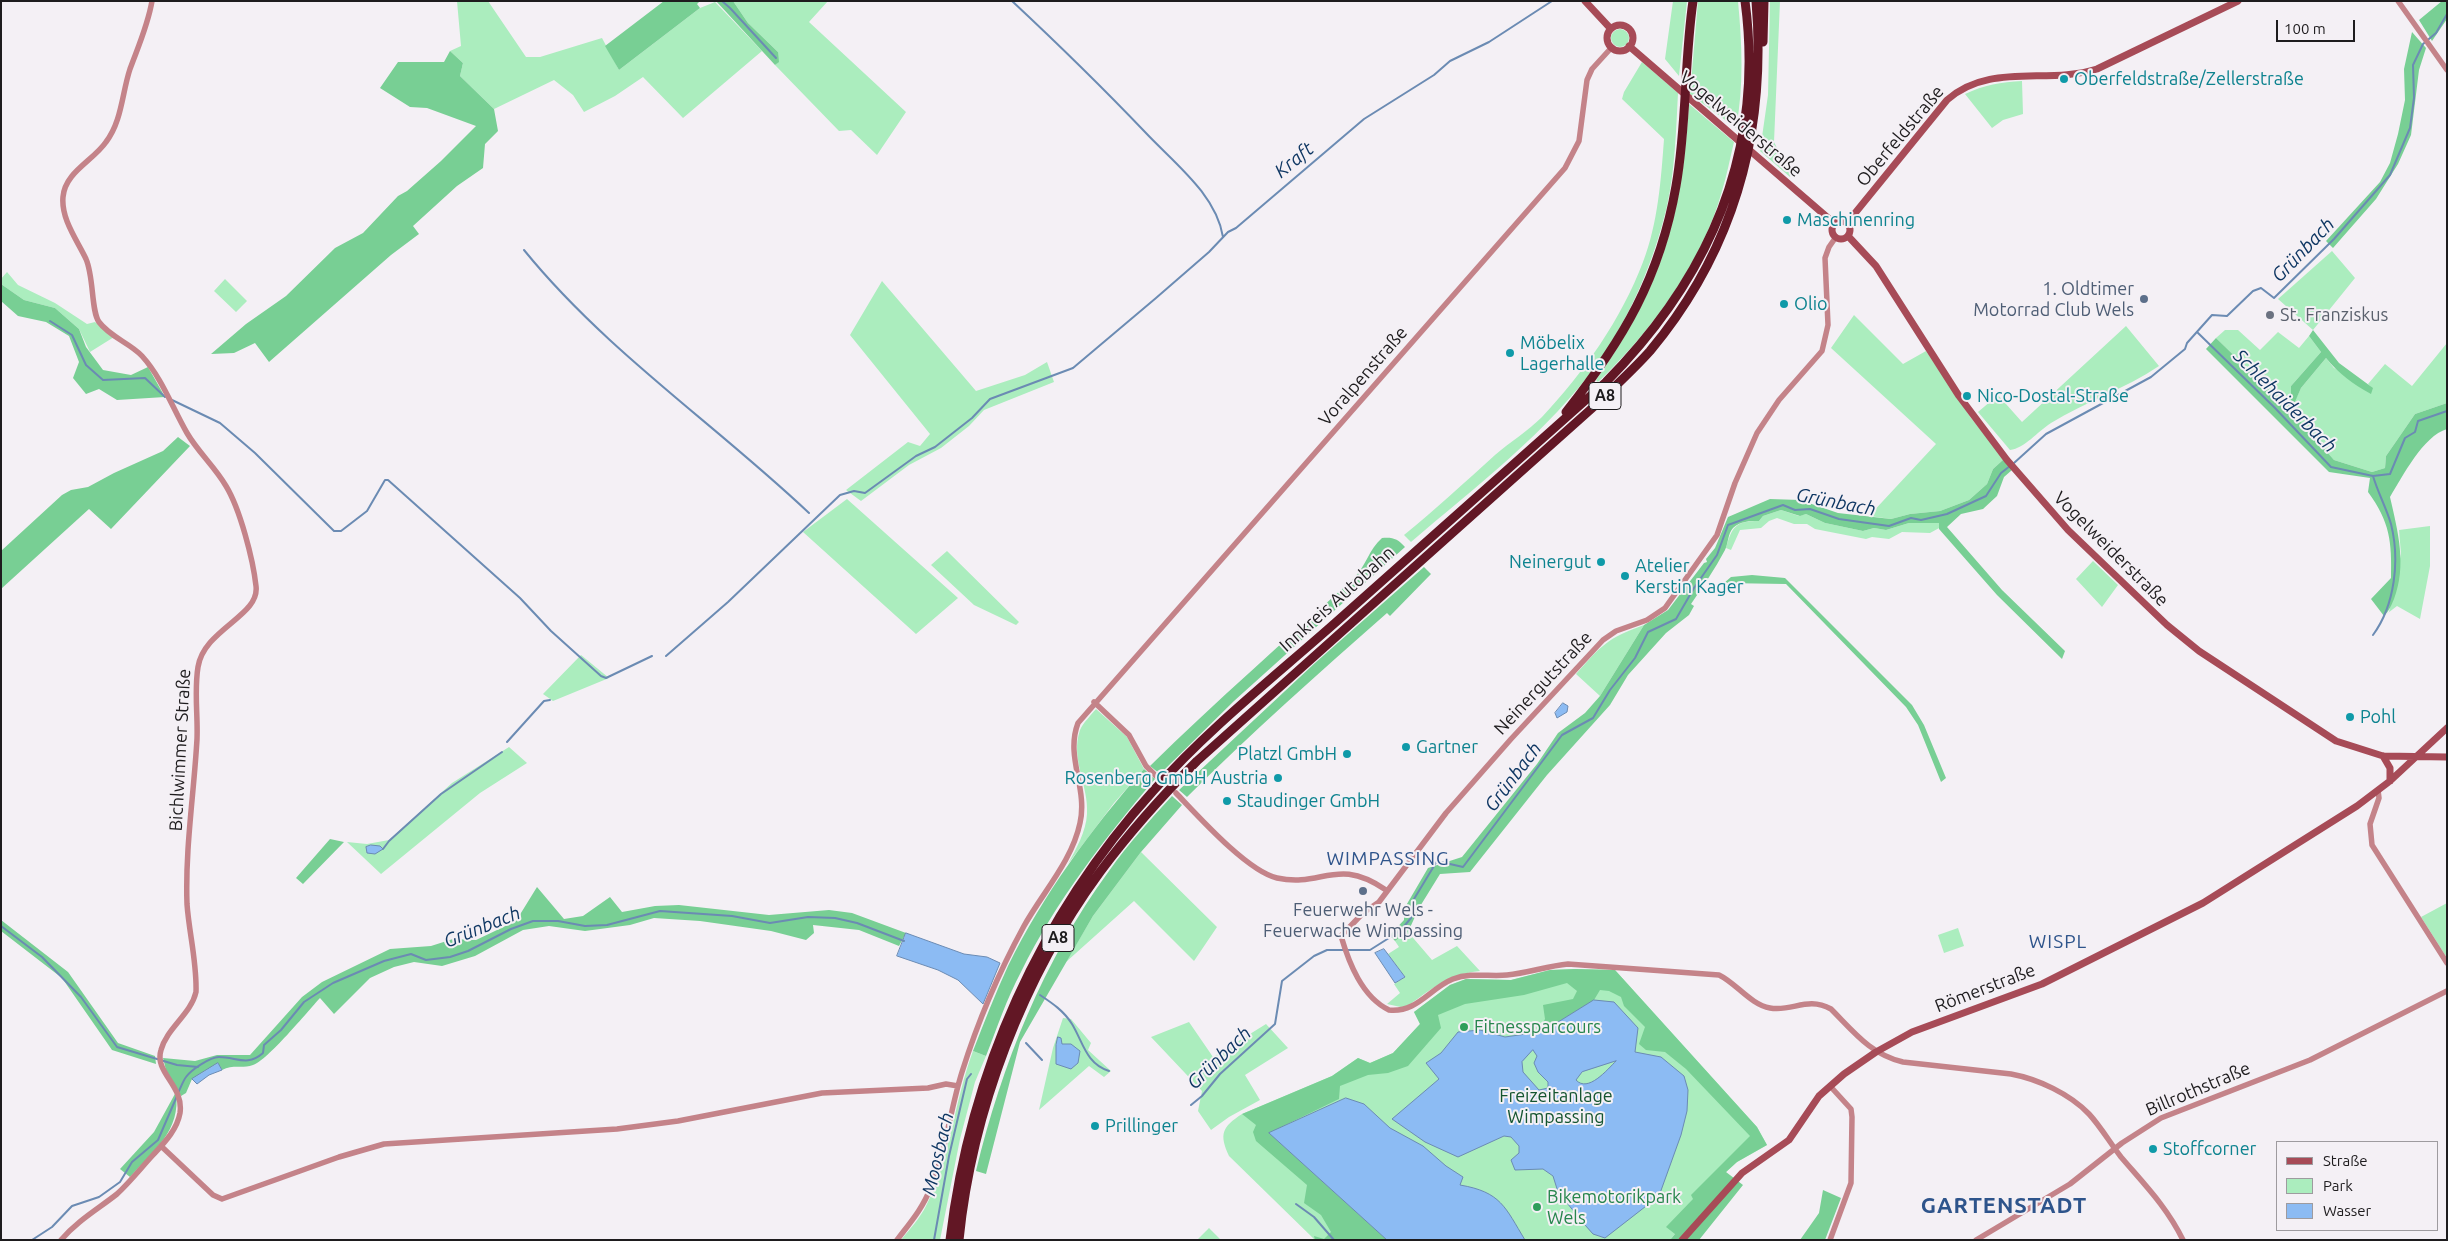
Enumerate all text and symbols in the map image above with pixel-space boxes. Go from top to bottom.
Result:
scale bar [2278,10,2357,42]
text: 100 m [2284,20,2326,37]
street label: Vogelweiderstraße [1675,66,1807,182]
place label: Oberfeldstraße/Zellerstraße [2074,68,2304,90]
marker: Oberfeldstraße/Zellerstraße [2058,73,2070,85]
street label: Oberfeldstraße [1852,81,1948,191]
water label: Kraft [1270,137,1318,183]
place label: Maschinenring [1797,209,1915,231]
water label: Grünbach [2267,213,2339,287]
marker: Maschinenring [1781,214,1793,226]
place label: 1. Oldtimer Motorrad Club Wels [1973,278,2134,320]
place label: Olio [1794,293,1828,315]
marker: 1. Oldtimer Motorrad Club Wels [2138,293,2150,305]
marker: Olio [1778,298,1790,310]
place label: St. Franziskus [2280,304,2388,326]
marker: St. Franziskus [2264,309,2276,321]
street label: Voralpenstraße [1314,322,1412,430]
place label: Möbelix Lagerhalle [1520,332,1604,374]
water label: Schlehaiderbach [2229,345,2341,457]
marker: Möbelix Lagerhalle [1504,347,1516,359]
road number: A8 [1589,382,1621,410]
place label: Nico-Dostal-Straße [1977,385,2129,407]
marker: Nico-Dostal-Straße [1961,390,1973,402]
water label: Grünbach [1794,483,1878,521]
street label: Vogelweiderstraße [2049,487,2173,611]
street label: Innkreis Autobahn [1275,542,1399,656]
place label: Neinergut [1509,551,1591,573]
place label: Atelier Kerstin Kager [1635,555,1743,598]
marker: Neinergut [1595,556,1607,568]
marker: Atelier Kerstin Kager [1619,570,1631,582]
street label: Neinergutstraße [1490,627,1596,739]
street label: Bichlwimmer Straße [165,668,195,832]
place label: Pohl [2360,706,2396,728]
marker: Pohl [2344,711,2356,723]
place label: Gartner [1416,736,1478,758]
water label: Grünbach [1480,738,1546,816]
marker: Gartner [1400,741,1412,753]
place label: Platzl GmbH [1237,743,1337,765]
marker: Platzl GmbH [1341,748,1353,760]
place label: Rosenberg GmbH Austria [1065,767,1268,789]
marker: Rosenberg GmbH Austria [1272,772,1284,784]
place label: Staudinger GmbH [1237,790,1380,812]
marker: Staudinger GmbH [1221,795,1233,807]
district label: WIMPASSING [1325,848,1451,870]
marker: Feuerwehr Wels - Feuerwache Wimpassing [1357,885,1369,897]
place label: Feuerwehr Wels - Feuerwache Wimpassing [1263,899,1463,942]
water label: Grünbach [440,901,524,953]
road number: A8 [1042,924,1074,951]
district label: WISPL [2028,931,2088,953]
street label: Römerstraße [1932,959,2038,1017]
place label: Fitnessparcours [1474,1016,1601,1038]
marker: Fitnessparcours [1458,1021,1470,1033]
water label: Grünbach [1182,1022,1256,1094]
street label: Billrothstraße [2142,1057,2254,1121]
park label: Freizeitanlage Wimpassing [1499,1085,1613,1128]
water label: Moosbach [917,1110,959,1198]
place label: Prillinger [1105,1115,1178,1137]
marker: Prillinger [1089,1120,1101,1132]
place label: Stoffcorner [2163,1138,2256,1160]
legend [2276,1141,2438,1231]
marker: Stoffcorner [2147,1143,2159,1155]
text: Straße [2323,1152,2367,1169]
text: Park [2323,1177,2353,1194]
place label: Bikemotorikpark Wels [1547,1186,1681,1228]
district label: GARTENSTADT [1919,1193,2089,1219]
marker: Bikemotorikpark Wels [1531,1201,1543,1213]
text: Wasser [2323,1202,2371,1219]

